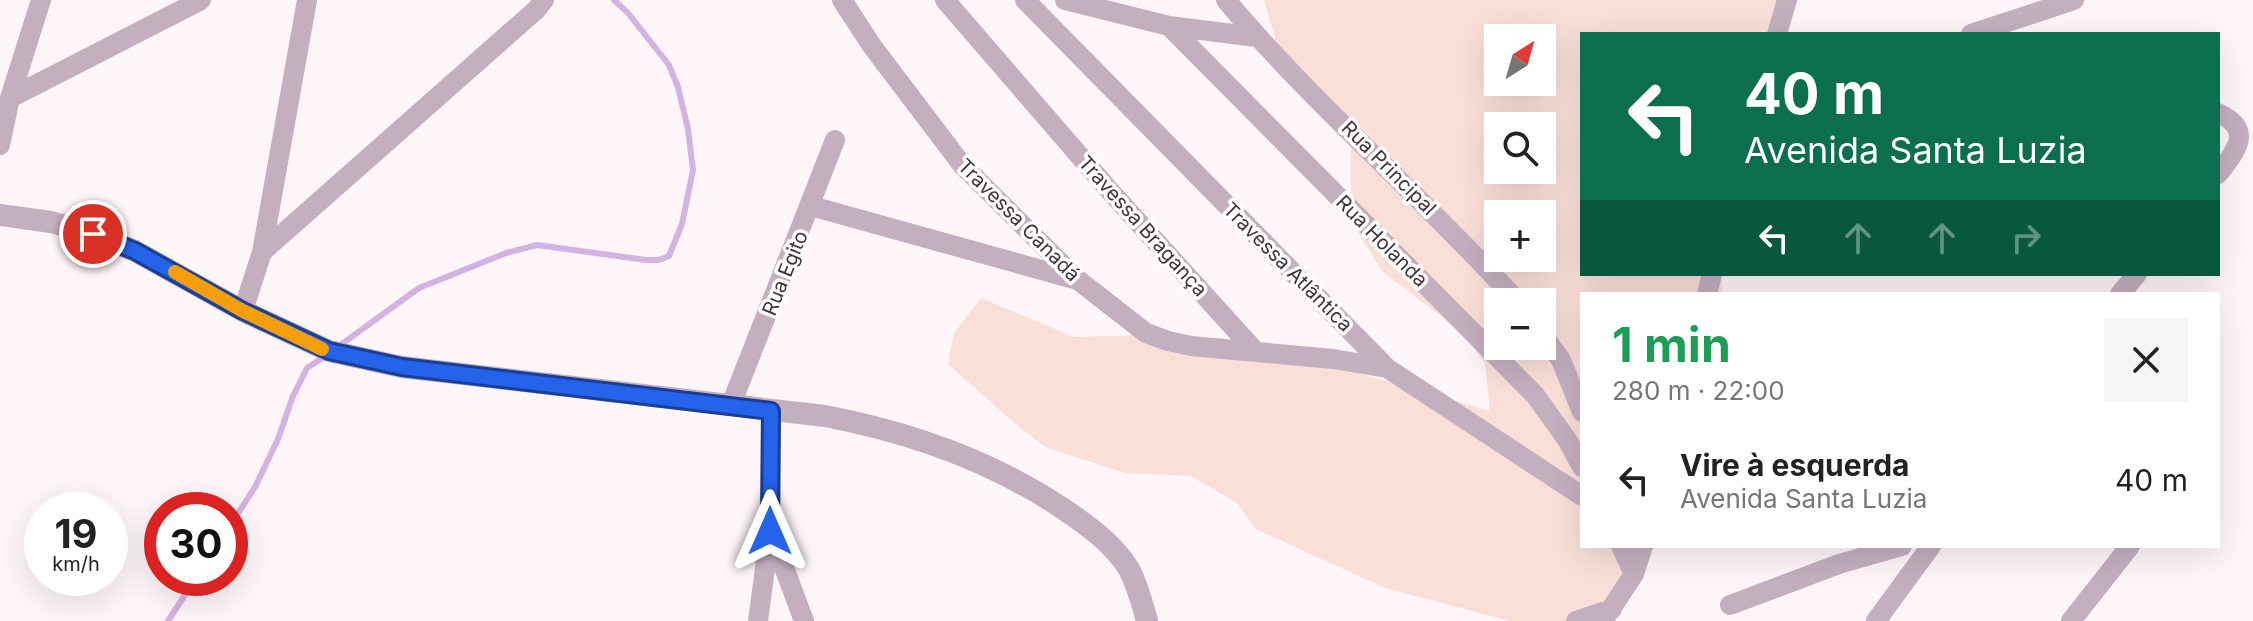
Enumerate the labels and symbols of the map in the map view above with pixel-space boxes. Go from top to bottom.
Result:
north arrow [1484,24,1556,96]
street label: Rua Principal [1337,116,1441,220]
street label: Travessa Bragança [1074,151,1212,301]
street label: Travessa Canadá [953,154,1085,286]
street label: Rua Holanda [1331,190,1433,292]
street label: Travessa Atlântica [1218,197,1358,337]
pin [59,200,127,268]
street label: Rua Egito [757,227,813,319]
position arrow [728,489,812,573]
speed limit sign: 30 [144,492,248,596]

